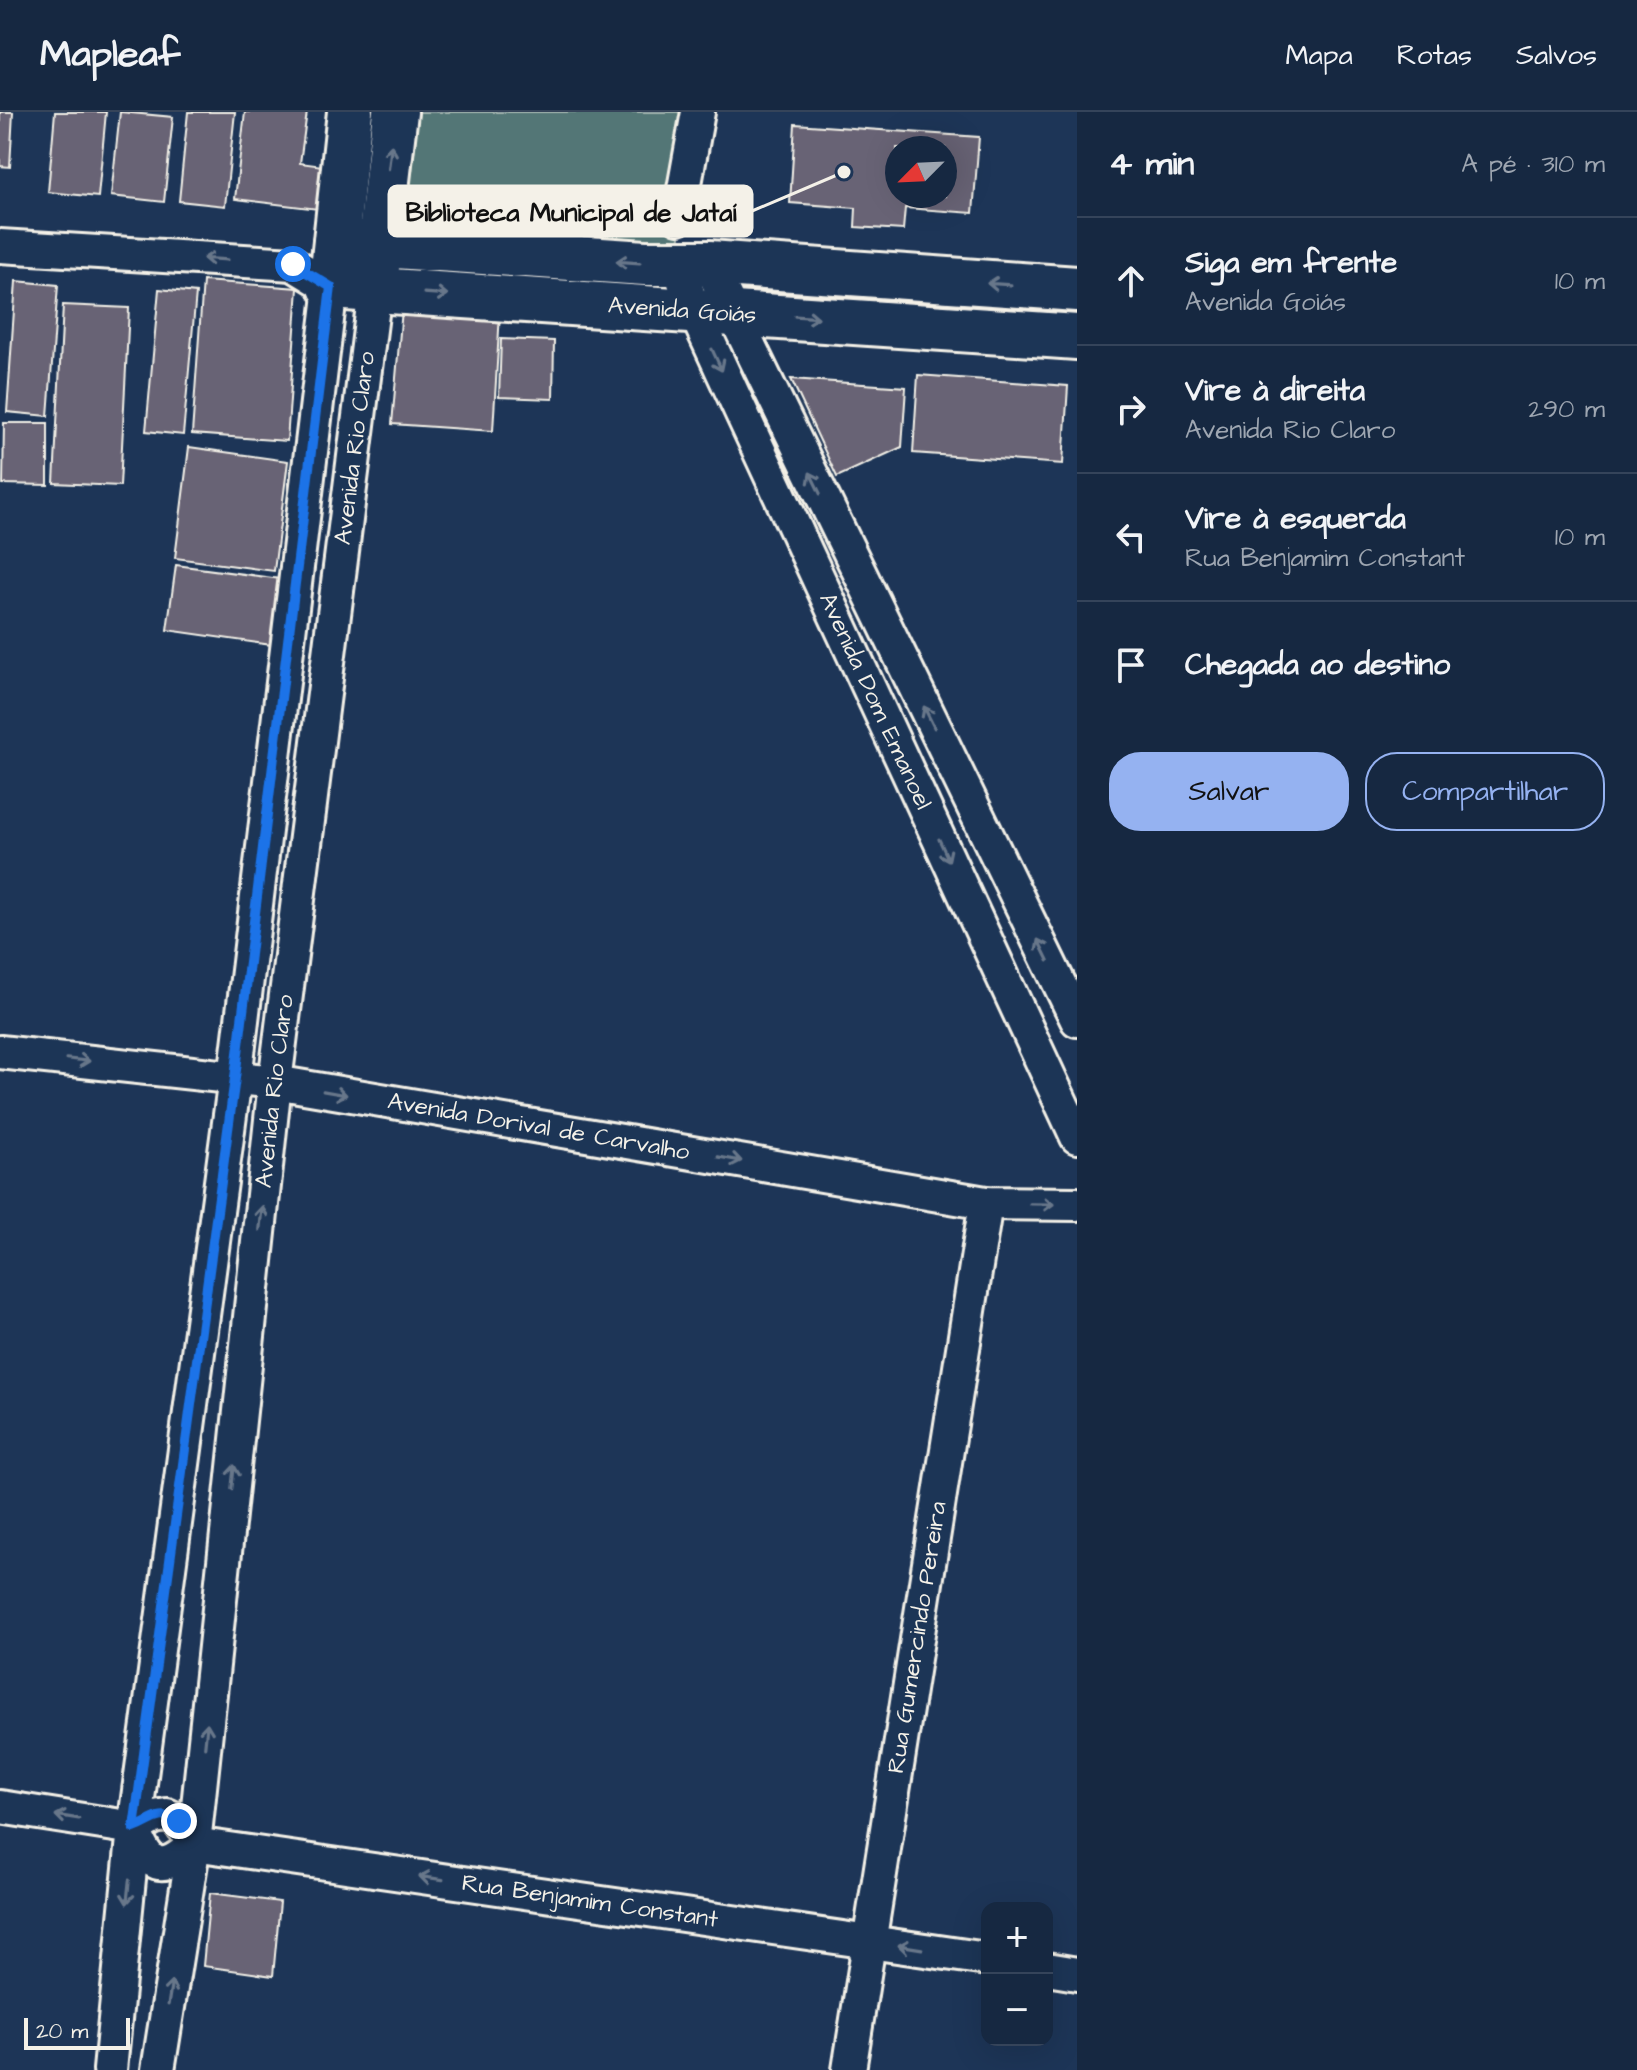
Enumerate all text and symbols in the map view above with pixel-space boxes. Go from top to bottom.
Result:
text: Mapleaf [40,29,180,81]
text: Mapa [1285,36,1353,75]
text: Rotas [1397,36,1472,75]
text: Salvos [1516,36,1597,75]
north arrow [885,136,957,208]
text: 4 min [1109,140,1194,188]
one-way arrow [383,145,398,170]
text: A pé · 310 m [1461,146,1605,182]
callout: Biblioteca Municipal de Jataí [389,186,752,236]
text: Biblioteca Municipal de Jataí [405,195,738,231]
text: Siga em frente [1185,242,1397,284]
route start [275,246,311,282]
one-way arrow [202,251,229,266]
one-way arrow [615,254,642,269]
icon: ahead [1109,259,1153,303]
text: 10 m [1555,263,1605,299]
one-way arrow [986,276,1013,291]
text: Avenida Goiás [1185,284,1346,320]
one-way arrow [422,287,449,302]
street label: Avenida Goiás [607,289,757,332]
one-way arrow [793,310,820,325]
one-way arrow [711,347,726,372]
street label: Avenida Rio Claro [326,349,384,547]
text: Vire à direita [1185,370,1365,412]
icon: right [1109,387,1153,431]
text: 290 m [1528,391,1605,427]
text: Avenida Rio Claro [1185,412,1395,448]
one-way arrow [807,471,822,495]
text: Vire à esquerda [1185,498,1406,540]
icon: left [1109,515,1153,559]
text: 10 m [1555,519,1605,555]
text: Rua Benjamim Constant [1185,540,1465,576]
street label: Avenida Dom Emanoel [810,587,940,815]
icon: arrive [1109,643,1153,687]
text: Chegada ao destino [1185,644,1450,686]
one-way arrow [921,705,936,729]
button: Salvar [1109,752,1349,831]
button: Compartilhar [1365,752,1605,831]
one-way arrow [937,838,952,862]
one-way arrow [1035,939,1050,963]
street label: Avenida Rio Claro [247,992,303,1189]
one-way arrow [64,1053,90,1068]
street label: Avenida Dorival de Carvalho [385,1084,693,1169]
one-way arrow [322,1086,348,1101]
one-way arrow [717,1153,742,1168]
one-way arrow [1028,1196,1055,1211]
one-way arrow [253,1205,268,1232]
one-way arrow [226,1464,241,1491]
street label: Rua Gumercindo Pereira [879,1499,956,1776]
one-way arrow [198,1723,213,1749]
route end [161,1803,197,1839]
one-way arrow [55,1809,80,1824]
street label: Rua Benjamim Constant [460,1866,720,1937]
one-way arrow [419,1870,444,1885]
one-way arrow [120,1878,135,1905]
map controls [981,1902,1053,2046]
button: + [981,1902,1053,1974]
one-way arrow [898,1939,923,1954]
button: − [981,1974,1053,2046]
one-way arrow [164,1981,179,2006]
scale bar [24,2014,130,2050]
text: 20 m [36,2016,88,2047]

